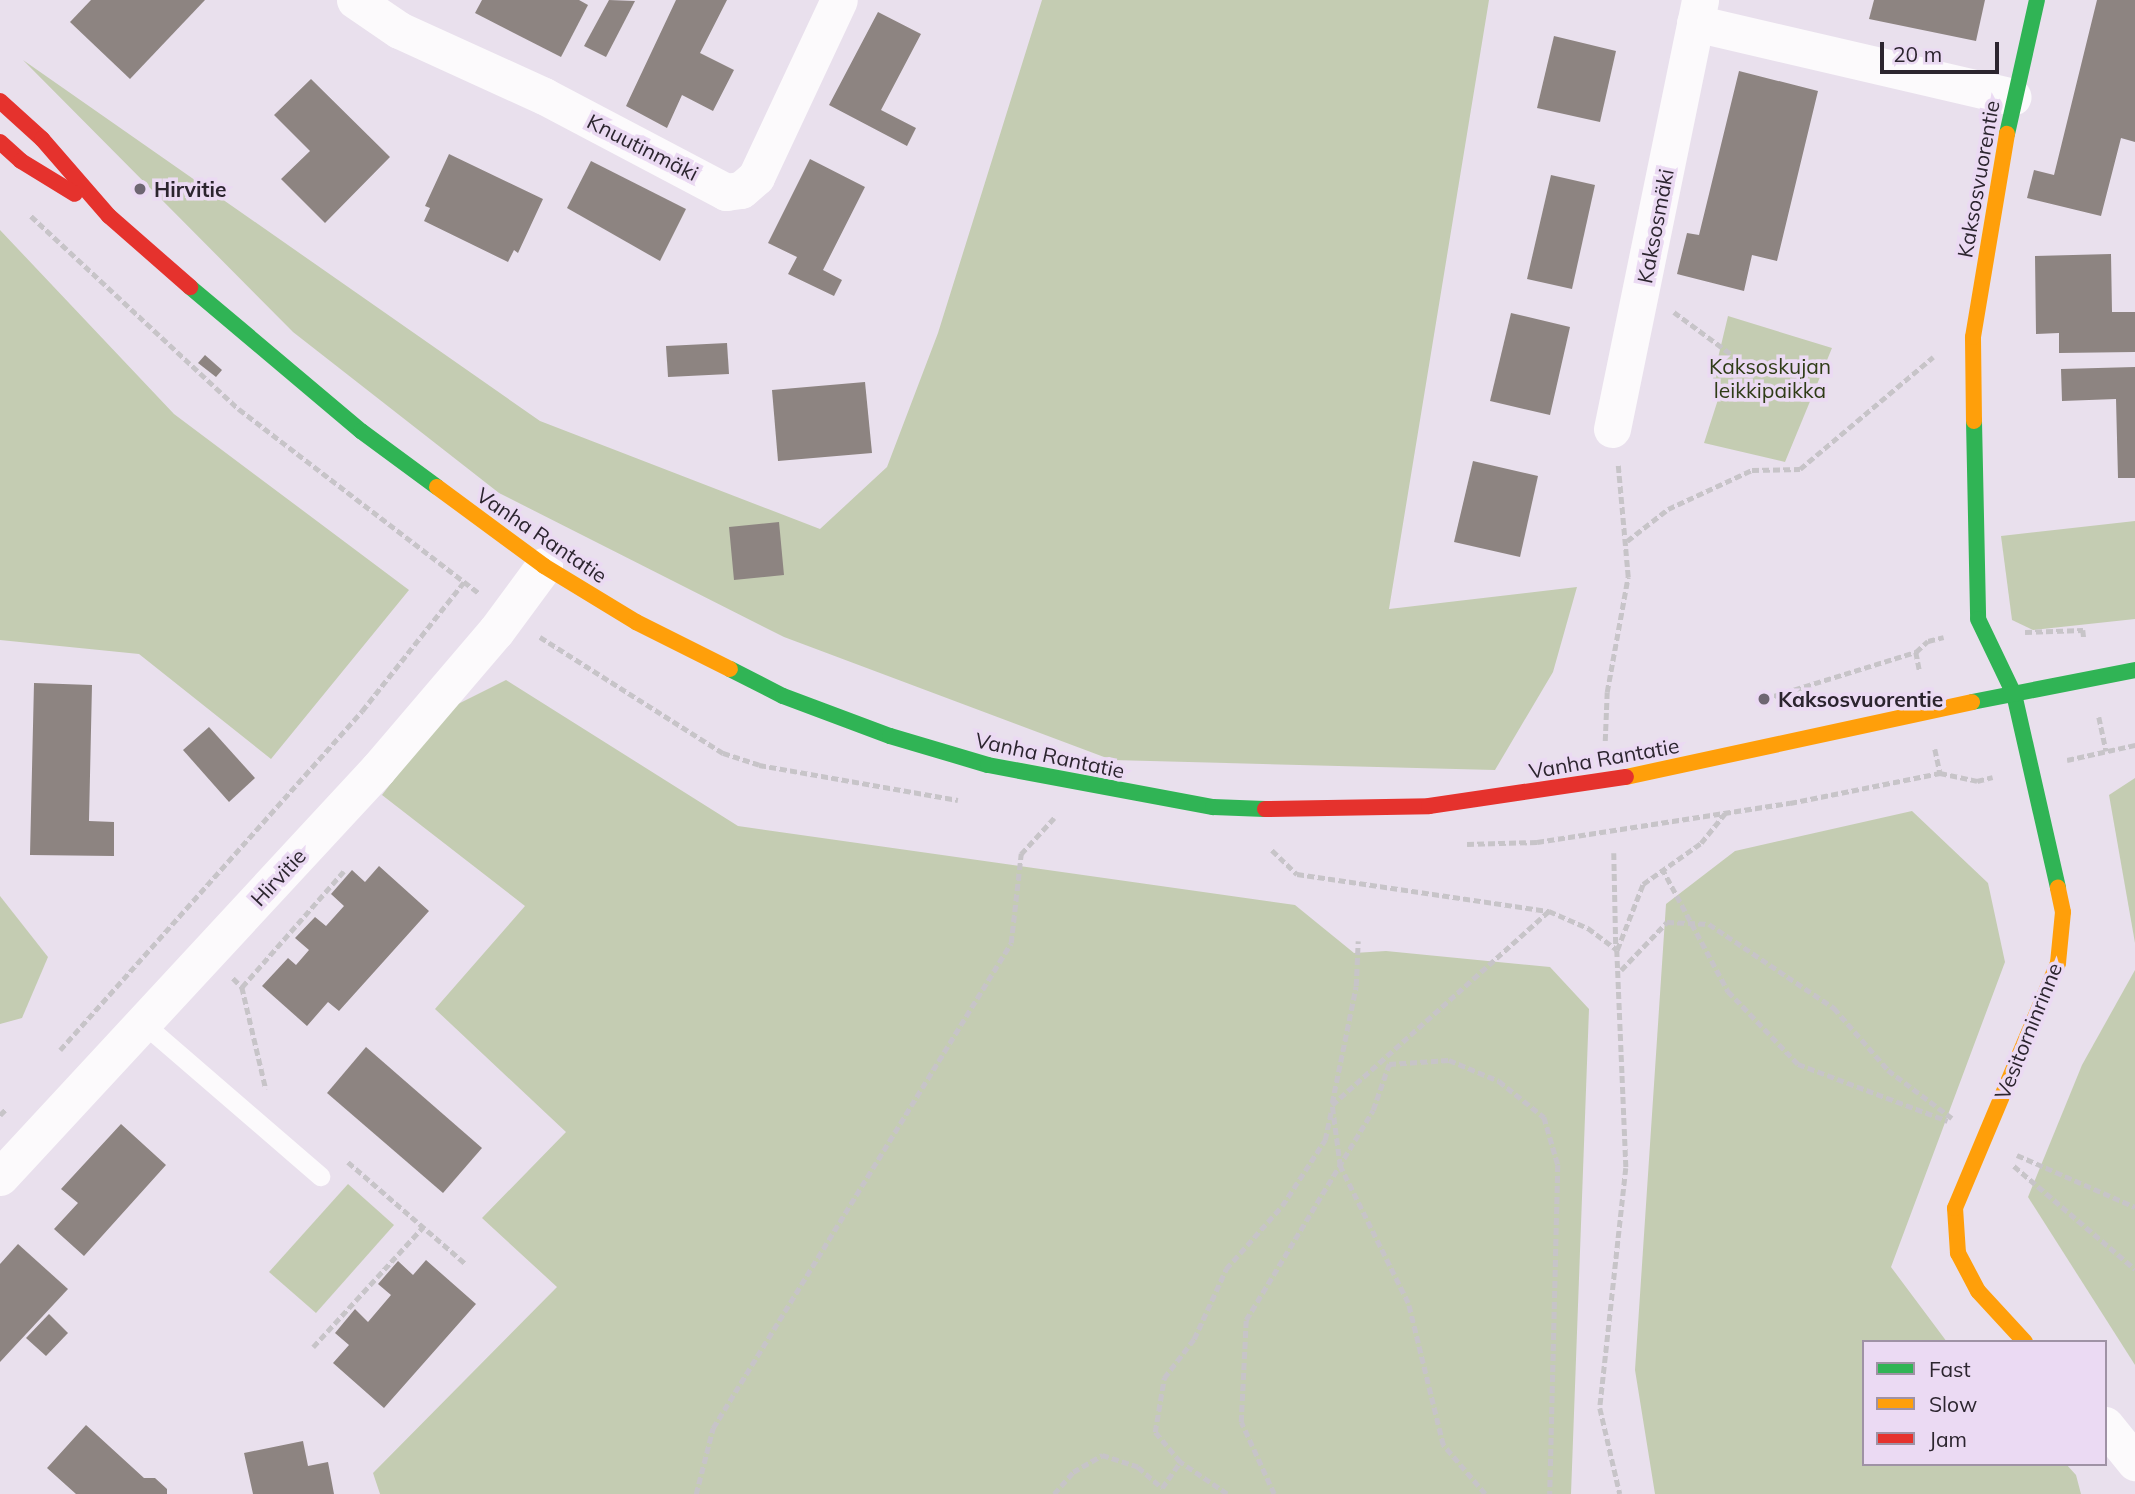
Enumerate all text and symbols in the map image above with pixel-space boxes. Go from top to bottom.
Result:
scale bar [1883,28,2002,72]
text: 20 m [1893,41,1942,67]
street label: Kaksosvuorentie [1952,98,2004,260]
street label: Knuutinmäki [583,108,703,186]
street label: Kaksosmäki [1632,167,1678,285]
place label: Hirvitie [154,176,226,202]
marker: Hirvitie [132,181,148,197]
park label: Kaksoskujan leikkipaikka [1709,353,1831,403]
street label: Vanha Rantatie [472,482,612,588]
place label: Kaksosvuorentie [1778,686,1943,712]
marker: Kaksosvuorentie [1756,691,1772,707]
street label: Vanha Rantatie [973,727,1127,783]
street label: Vanha Rantatie [1527,732,1681,784]
street label: Hirvitie [245,843,311,911]
street label: Vesitorninrinne [1989,959,2067,1103]
legend [1862,1340,2107,1466]
text: Fast [1929,1356,1971,1382]
text: Slow [1929,1391,1977,1417]
text: Jam [1929,1426,1967,1452]

